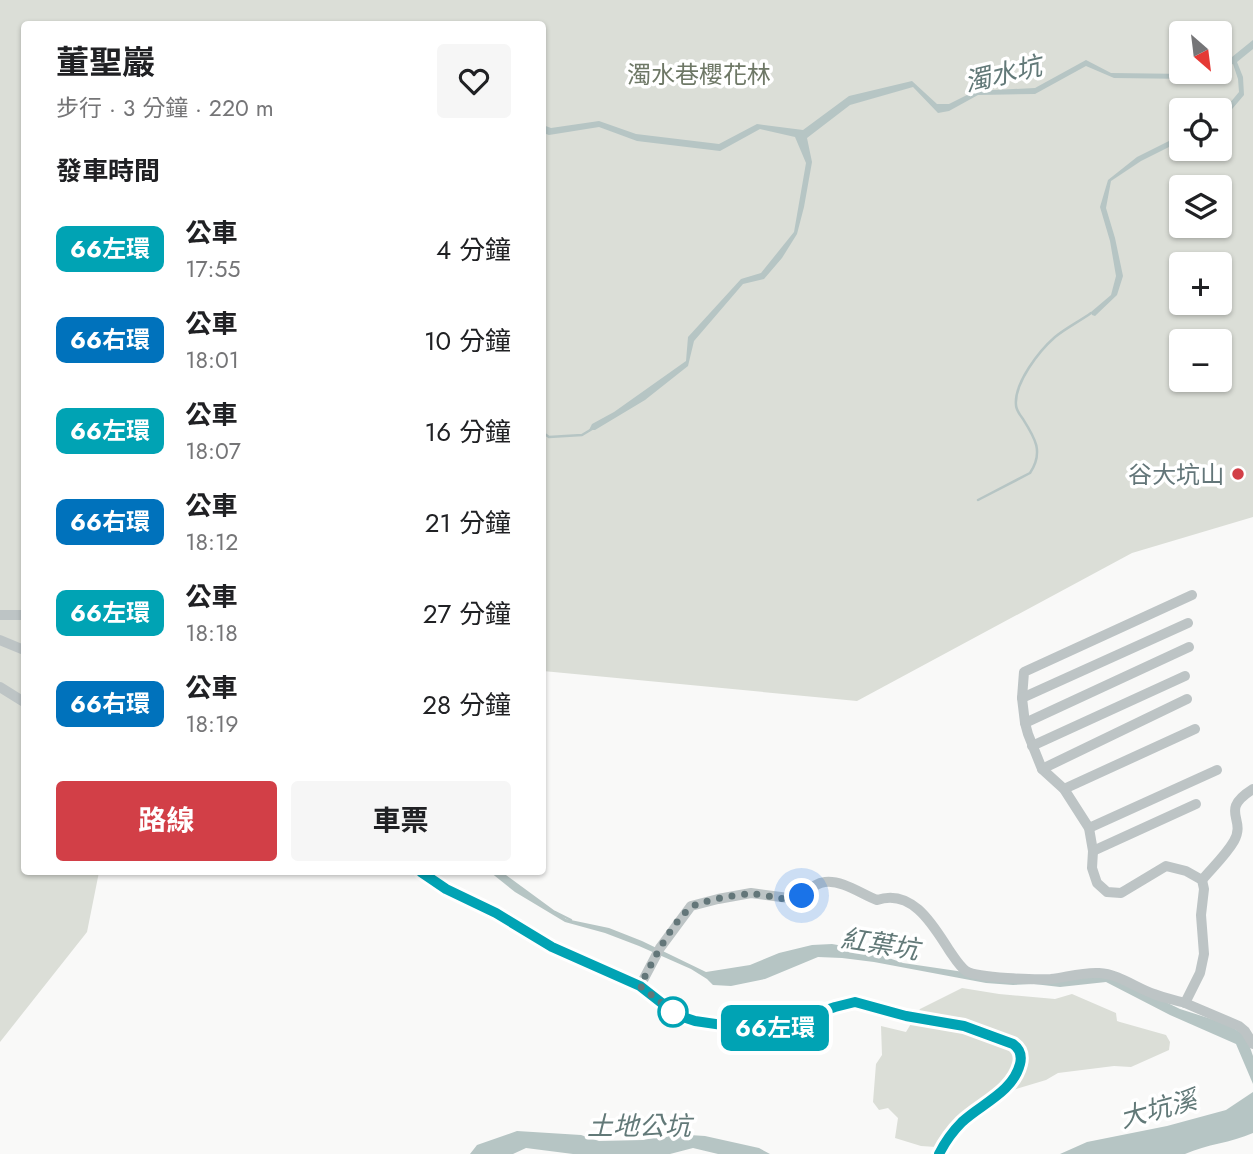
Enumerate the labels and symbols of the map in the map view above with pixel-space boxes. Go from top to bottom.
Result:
north arrow [1169,21,1232,84]
water label: 濁水坑 [961,46,1049,101]
park label: 濁水巷櫻花林 [627,57,771,92]
place label: 谷大坑山 [1128,457,1224,492]
marker: 谷大坑山 [1230,466,1246,482]
your location [784,878,819,913]
water label: 紅葉坑 [839,919,925,969]
unlabelled marker [658,997,688,1027]
line badge: 66左環 [726,1005,824,1051]
water label: 大坑溪 [1115,1080,1204,1137]
water label: 土地公坑 [587,1107,695,1145]

